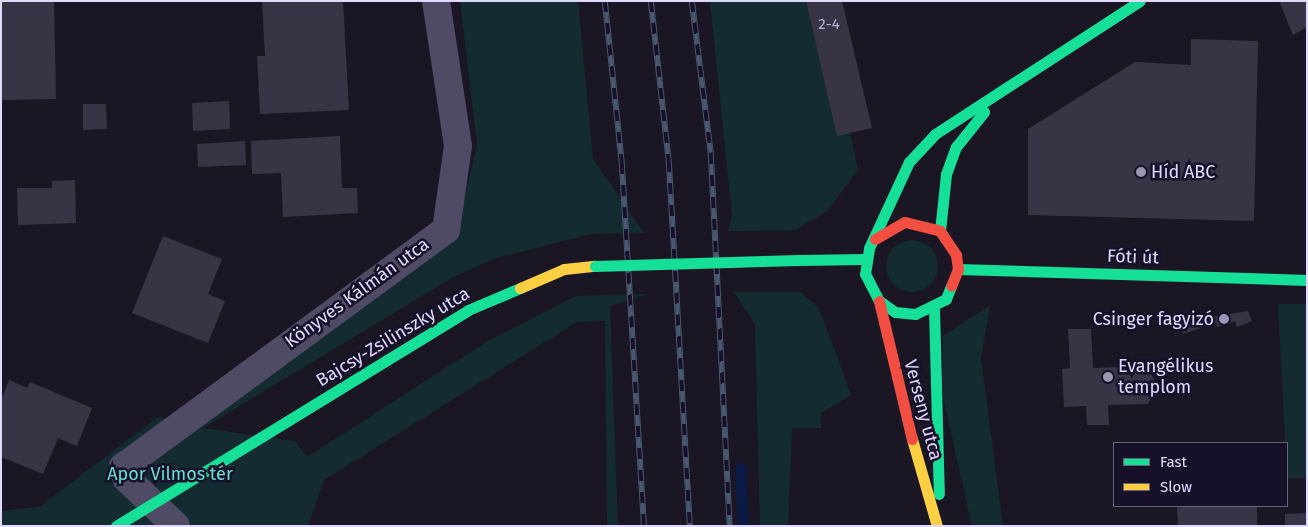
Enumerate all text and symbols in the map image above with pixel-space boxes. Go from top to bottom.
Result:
house number: 2-4 [818,16,840,34]
place label: Híd ABC [1151,161,1215,183]
marker: Híd ABC [1135,166,1147,178]
street label: Könyves Kálmán utca [281,233,433,353]
street label: Fóti út [1107,245,1159,269]
street label: Bajcsy-Zsilinszky utca [312,283,474,391]
place label: Csinger fagyizó [1093,308,1214,330]
marker: Csinger fagyizó [1218,313,1230,325]
place label: Evangélikus templom [1118,356,1213,398]
street label: Verseny utca [899,357,947,463]
marker: Evangélikus templom [1102,371,1114,383]
legend [1113,442,1288,507]
text: Fast [1160,453,1187,471]
park label: Apor Vilmos tér [107,463,233,485]
text: Slow [1160,478,1192,496]

